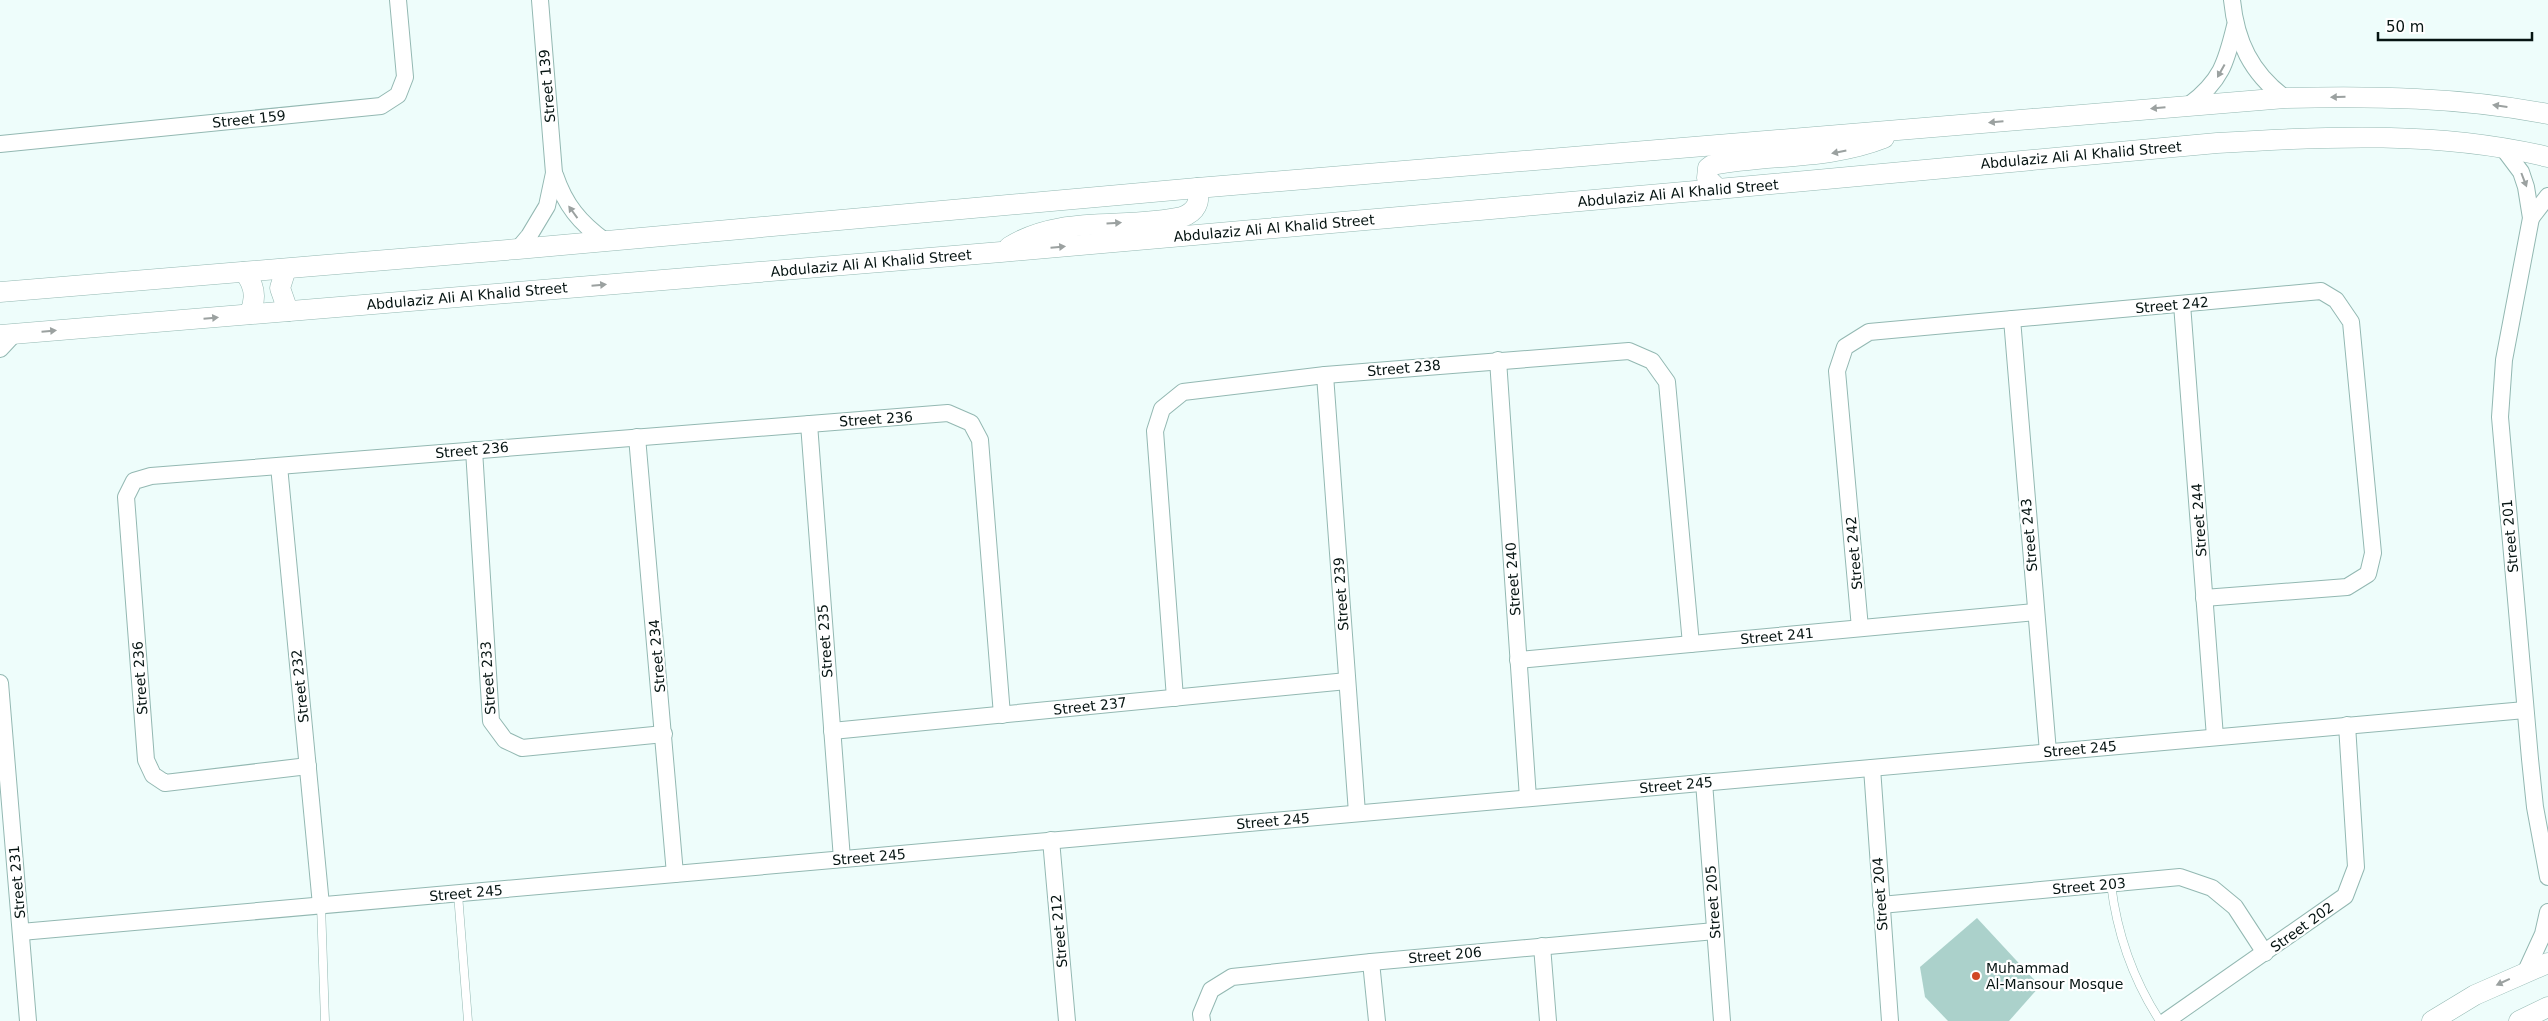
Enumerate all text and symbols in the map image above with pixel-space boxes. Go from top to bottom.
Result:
scale bar [2378,10,2532,42]
text: 50 m [2386,18,2424,36]
street label: Street 139 [536,49,558,123]
one-way arrow [2217,64,2226,78]
one-way arrow [2330,93,2346,101]
one-way arrow [2492,102,2508,110]
one-way arrow [2150,104,2166,112]
street label: Street 159 [212,107,286,131]
one-way arrow [1988,118,2004,126]
street label: Abdulaziz Ali Al Khalid Street [1980,138,2183,172]
one-way arrow [1831,148,1847,156]
one-way arrow [2521,173,2528,188]
street label: Abdulaziz Ali Al Khalid Street [1577,176,1780,210]
one-way arrow [568,205,578,219]
street label: Abdulaziz Ali Al Khalid Street [1173,211,1376,245]
one-way arrow [1106,219,1122,227]
one-way arrow [1050,243,1066,251]
street label: Abdulaziz Ali Al Khalid Street [770,246,973,280]
street label: Abdulaziz Ali Al Khalid Street [366,279,569,313]
one-way arrow [591,281,607,289]
street label: Street 242 [2135,294,2209,316]
one-way arrow [203,313,219,321]
one-way arrow [41,327,57,335]
street label: Street 238 [1367,357,1441,379]
street label: Street 236 [839,408,913,430]
street label: Street 236 [435,439,510,461]
street label: Street 244 [2188,483,2210,557]
street label: Street 243 [2018,498,2040,572]
street label: Street 201 [2499,499,2521,573]
street label: Street 242 [1843,516,1865,590]
street label: Street 240 [1502,542,1524,616]
street label: Street 239 [1330,557,1352,631]
street label: Street 235 [814,604,836,678]
street label: Street 234 [646,618,668,693]
street label: Street 241 [1740,625,1814,647]
street label: Street 236 [129,641,151,715]
street label: Street 233 [477,641,499,715]
street label: Street 232 [288,649,312,723]
street label: Street 237 [1053,694,1127,718]
street label: Street 245 [2043,738,2117,760]
street label: Street 245 [1639,774,1713,796]
street label: Street 245 [1236,810,1310,832]
street label: Street 231 [6,845,28,919]
street label: Street 245 [832,846,906,868]
street label: Street 204 [1869,857,1891,931]
street label: Street 205 [1702,865,1724,939]
street label: Street 203 [2052,875,2126,897]
street label: Street 245 [429,882,503,904]
street label: Street 212 [1048,894,1070,968]
street label: Street 202 [2267,899,2337,955]
street label: Street 206 [1408,944,1483,966]
place label: Muhammad Al-Mansour Mosque [1986,960,2123,992]
marker: Muhammad Al-Mansour Mosque [1970,970,1982,982]
one-way arrow [2496,978,2510,986]

